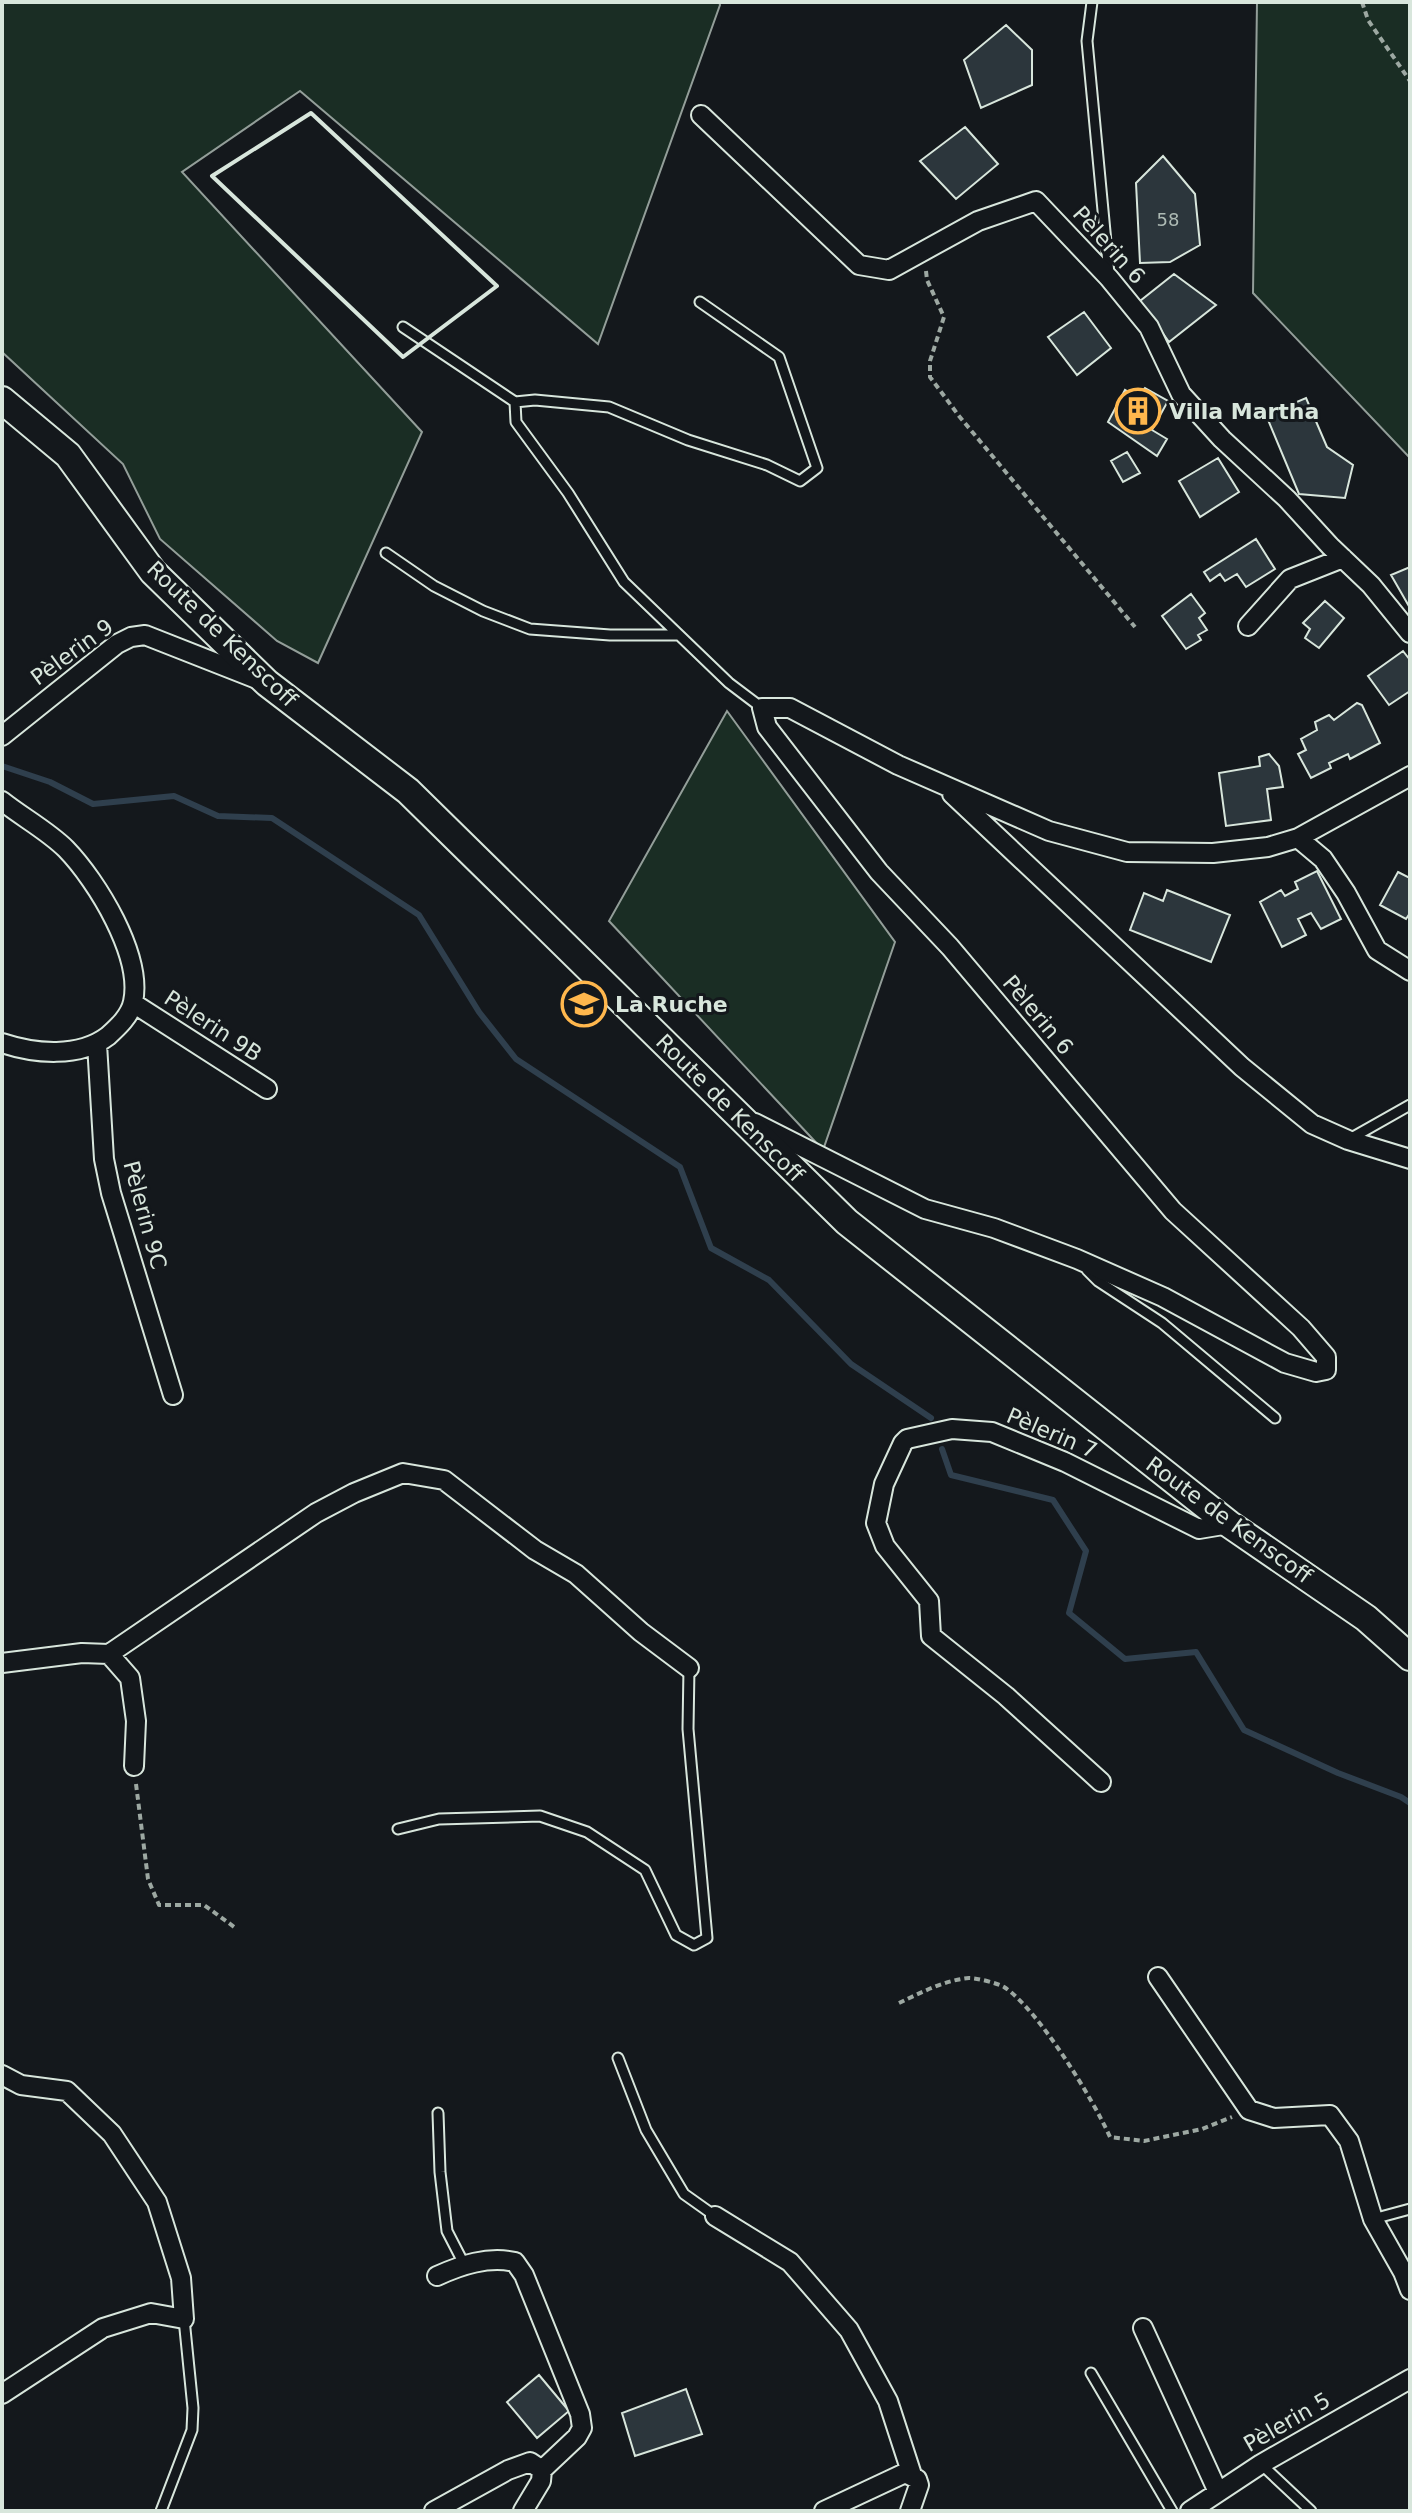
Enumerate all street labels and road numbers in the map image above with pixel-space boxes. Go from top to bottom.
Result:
street label: Pèlerin 6 [1068,201,1150,289]
street label: Route de Kenscoff [142,556,303,712]
street label: Pèlerin 9 [26,614,118,690]
street label: Pèlerin 6 [998,970,1078,1060]
street label: Pèlerin 9B [160,985,266,1067]
street label: Route de Kenscoff [651,1029,810,1188]
street label: Pèlerin 9C [119,1158,171,1272]
street label: Pèlerin 7 [1003,1403,1101,1463]
street label: Route de Kenscoff [1141,1452,1317,1589]
street label: Pèlerin 5 [1239,2387,1335,2457]

